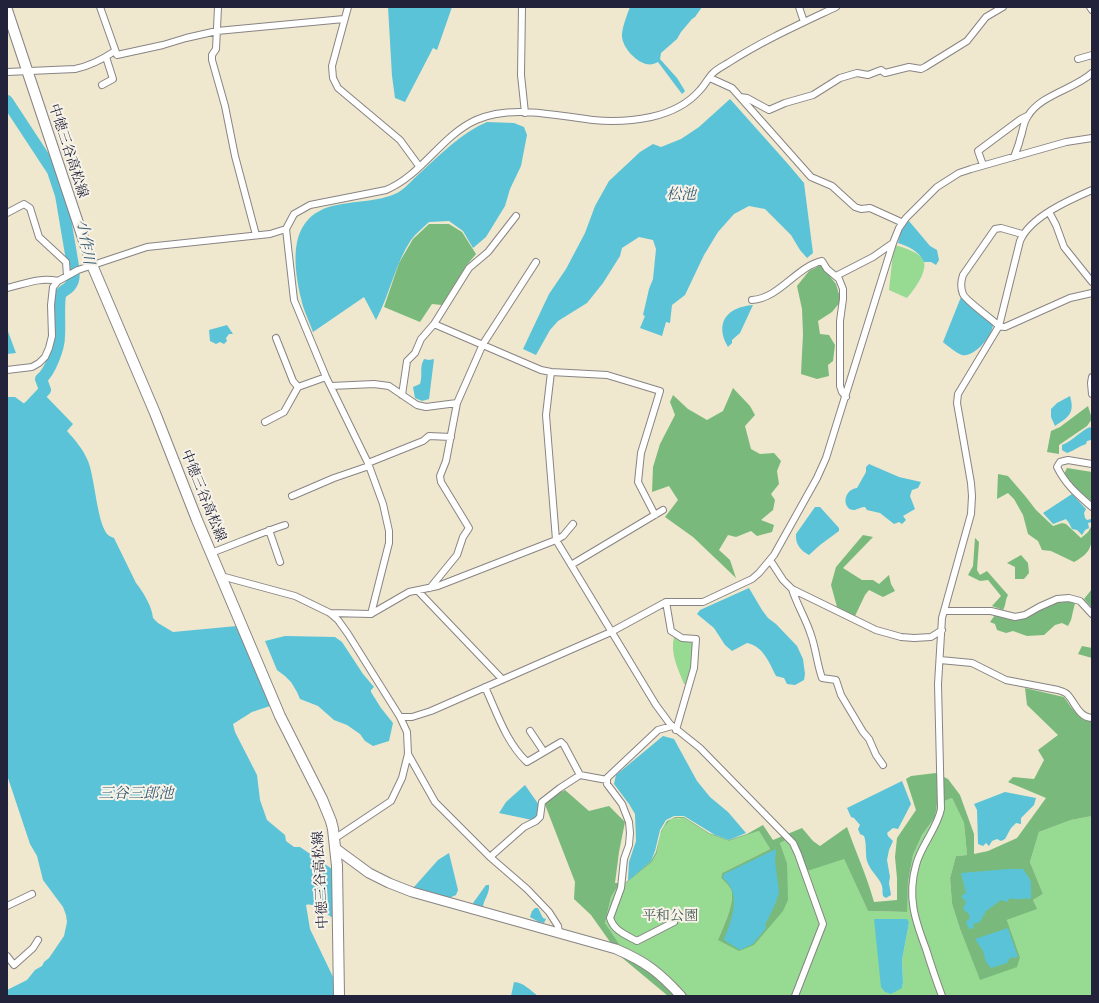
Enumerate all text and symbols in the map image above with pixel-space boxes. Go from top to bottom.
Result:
street label: 中徳三谷高松線 [45,102,91,200]
water label: 松池 [666,186,696,204]
water label: 小作川 [73,218,97,266]
street label: 中徳三谷高松線 [177,447,229,545]
water label: 三谷三郎池 [99,785,173,803]
street label: 中徳三谷高松線 [310,831,332,929]
park label: 平和公園 [642,908,698,924]

